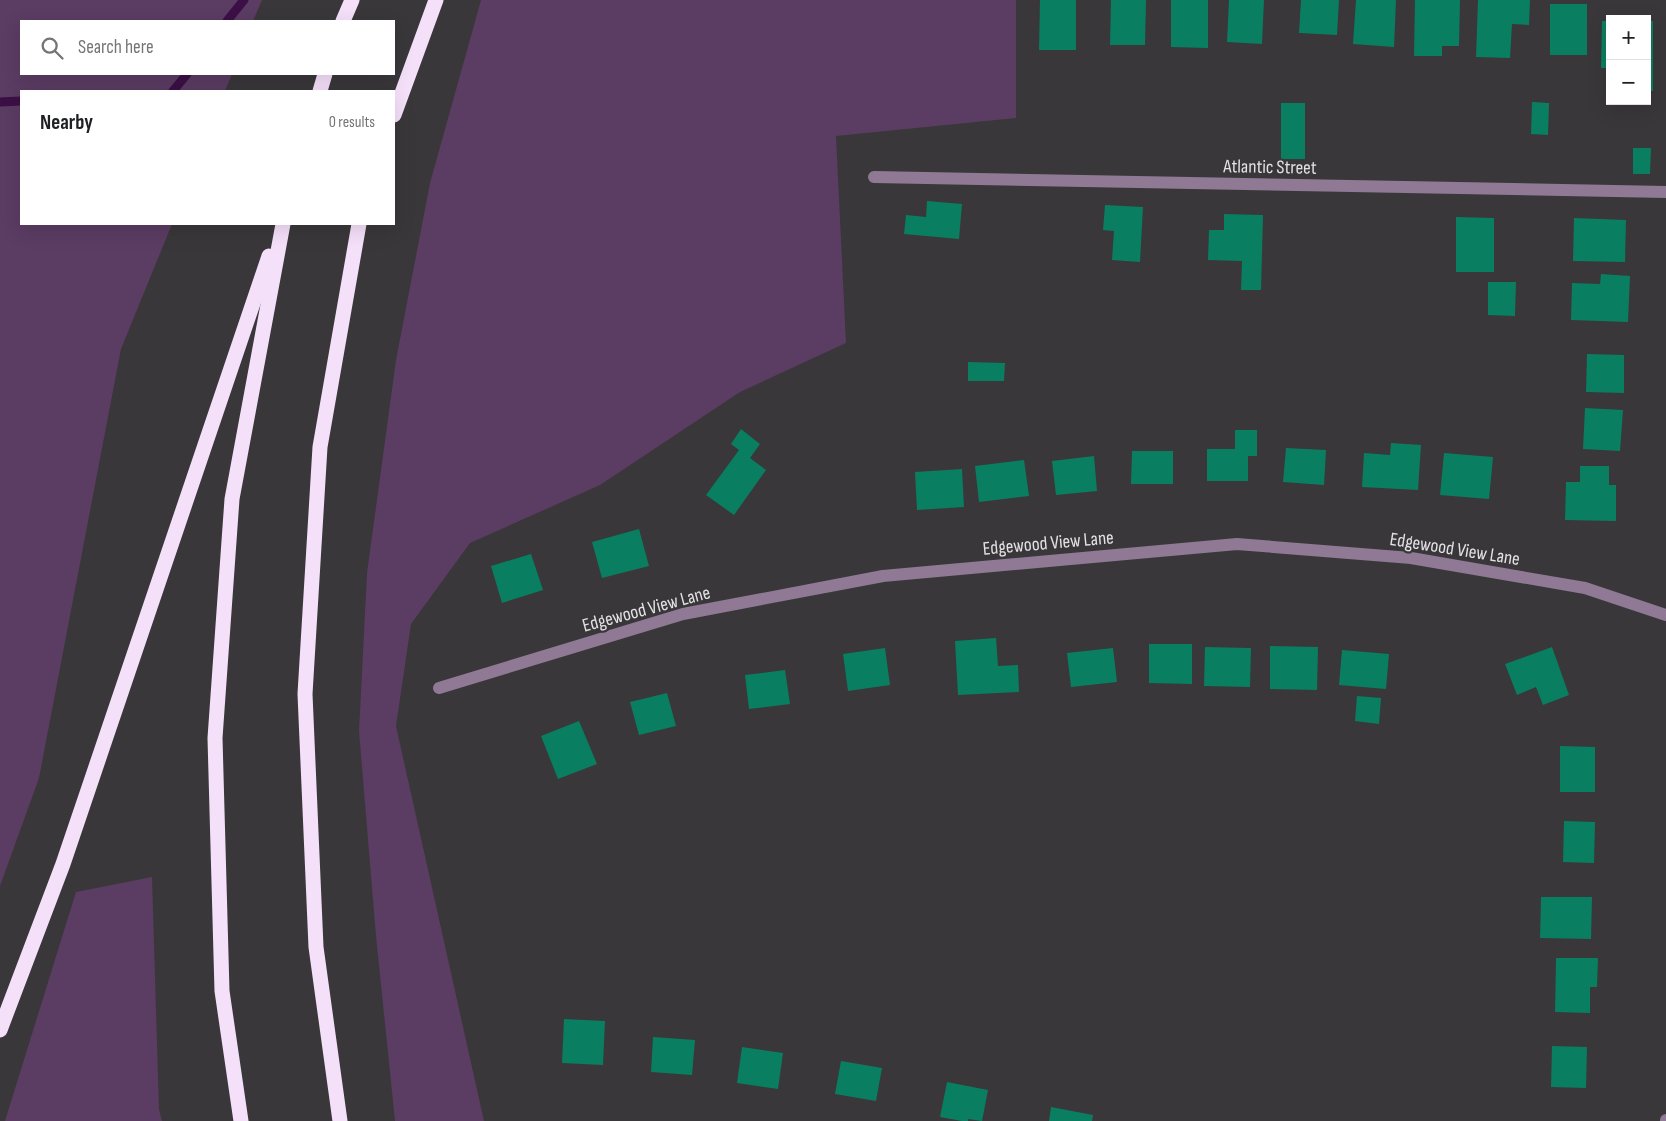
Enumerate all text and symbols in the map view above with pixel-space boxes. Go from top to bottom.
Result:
map controls [1606,15,1651,105]
button: + [1606,15,1651,60]
search box [20,20,395,75]
icon: search [38,34,66,62]
text: Search here [78,36,154,59]
button: − [1606,60,1651,105]
text: Nearby [40,110,93,135]
text: 0 results [329,113,375,132]
street label: Atlantic Street [1222,155,1317,180]
street label: Edgewood View Lane [982,526,1115,561]
street label: Edgewood View Lane [1388,528,1521,571]
street label: Edgewood View Lane [580,581,713,638]

